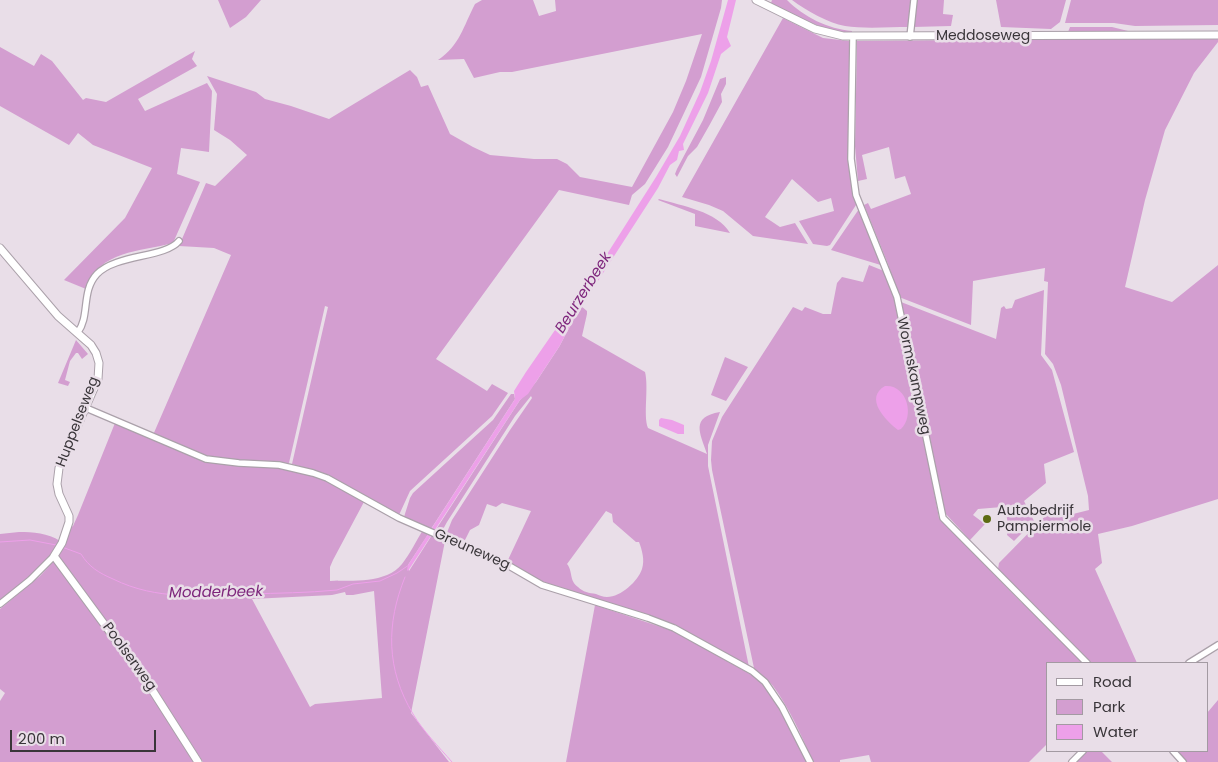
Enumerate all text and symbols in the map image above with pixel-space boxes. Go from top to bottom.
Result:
street label: Meddoseweg [936,28,1030,44]
water label: Beurzerbeek [552,249,616,337]
street label: Wormskampweg [892,316,934,436]
street label: Huppelseweg [53,374,103,470]
place label: Autobedrijf Pampiermole [997,503,1091,536]
marker: Autobedrijf Pampiermole [981,513,993,525]
street label: Greuneweg [432,526,512,574]
water label: Modderbeek [169,583,263,603]
street label: Poolserweg [99,620,159,694]
legend [1046,662,1208,752]
text: Road [1093,671,1132,692]
text: Park [1093,696,1125,717]
scale bar [12,720,159,752]
text: Water [1093,721,1138,742]
text: 200 m [18,728,65,749]

